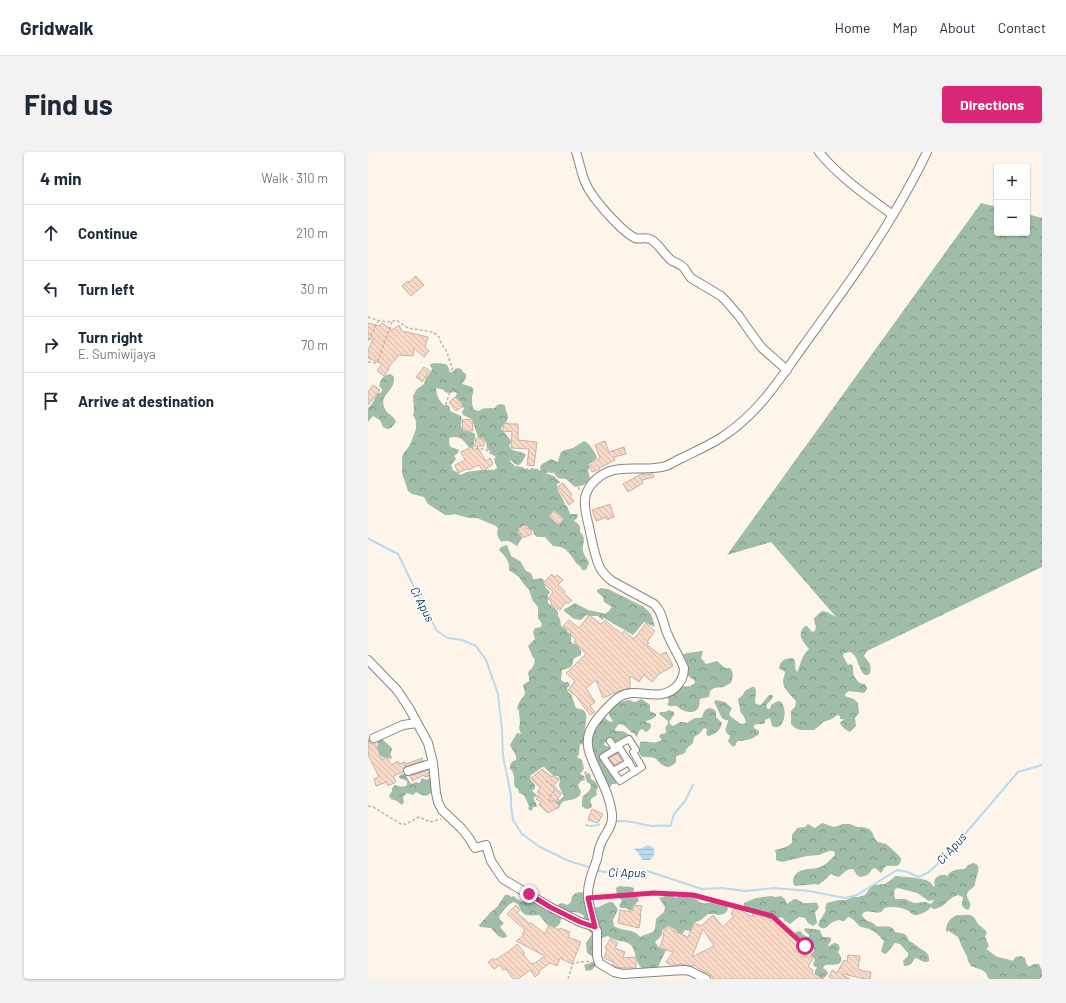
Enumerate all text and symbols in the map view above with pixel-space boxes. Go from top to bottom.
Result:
text: Gridwalk [20,16,94,39]
text: Home [835,19,871,36]
text: Map [893,19,917,36]
text: About [939,19,976,36]
text: Contact [998,19,1046,36]
button: Directions [942,86,1042,123]
text: Find us [24,87,113,121]
map controls [994,164,1030,236]
button: + [994,164,1030,200]
text: 4 min [40,168,82,188]
text: Walk · 310 m [261,170,328,186]
button: − [994,200,1030,236]
icon: ahead [40,222,62,244]
text: Continue [78,224,138,242]
text: 210 m [296,225,328,241]
icon: left [40,278,62,300]
text: Turn left [78,280,134,298]
text: 30 m [301,281,328,297]
text: Turn right [78,328,143,346]
icon: right [40,334,62,356]
text: 70 m [301,337,328,353]
text: E. Sumiwijaya [78,346,156,362]
icon: arrive [40,390,62,412]
text: Arrive at destination [78,392,214,410]
water label: Ci Apus [408,584,438,624]
water label: Ci Apus [933,829,969,867]
water label: Ci Apus [608,865,646,879]
route end [520,885,538,903]
route start [796,937,814,955]

